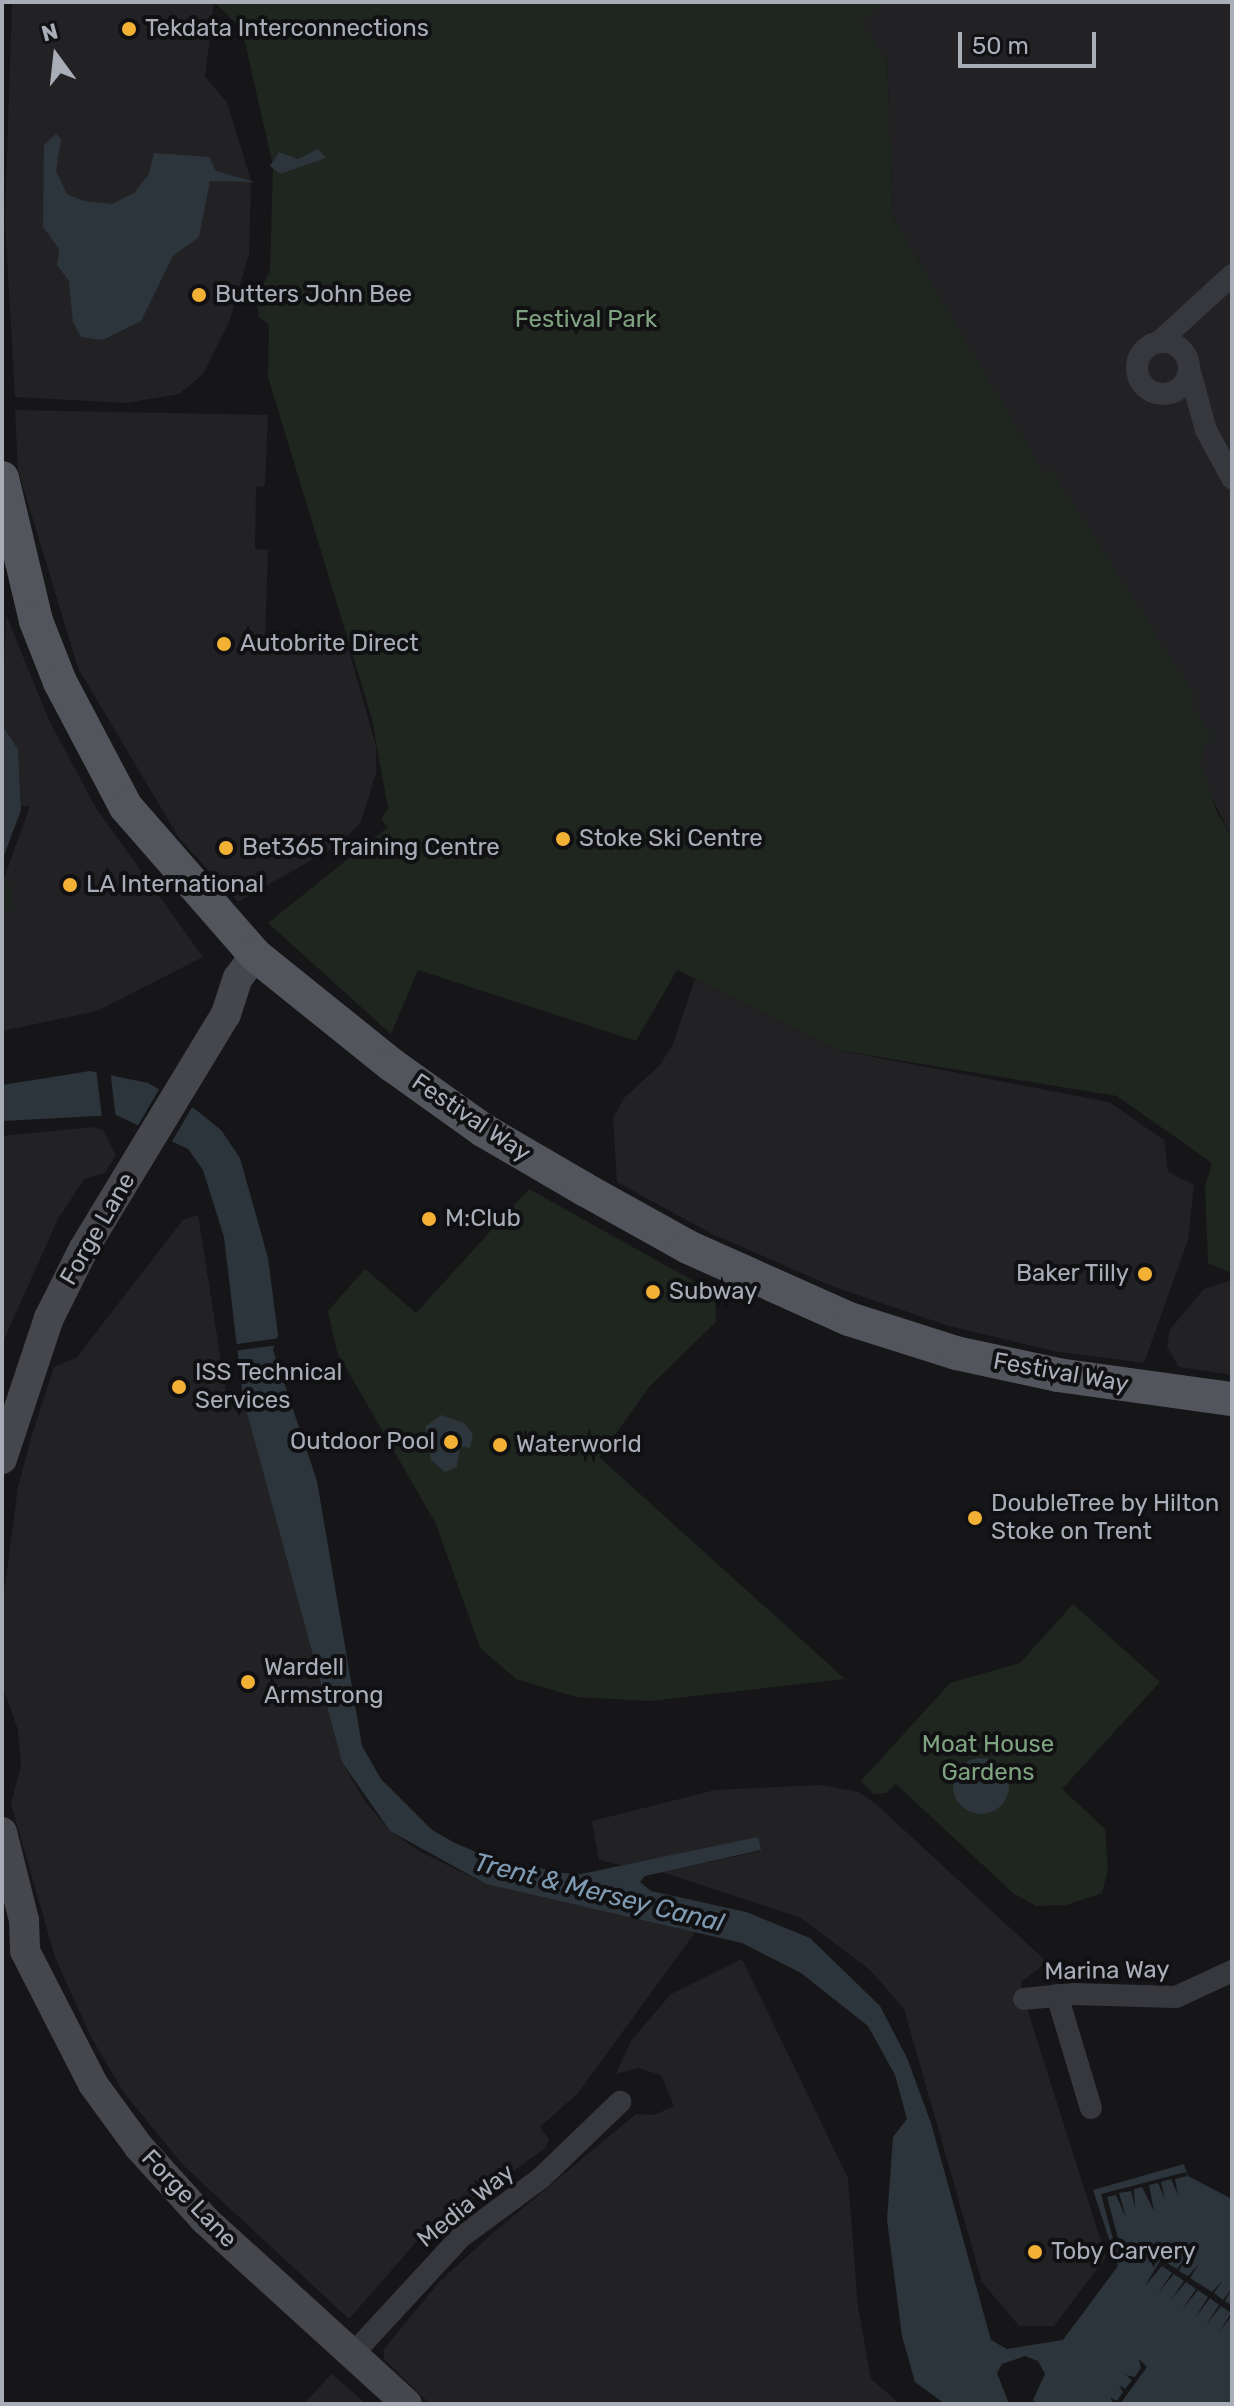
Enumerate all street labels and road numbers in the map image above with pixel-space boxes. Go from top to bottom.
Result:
street label: Festival Way [406,1068,536,1168]
street label: Forge Lane [54,1168,142,1290]
street label: Festival Way [991,1347,1131,1399]
street label: Marina Way [1044,1956,1170,1986]
street label: Forge Lane [135,2144,243,2254]
street label: Media Way [412,2158,520,2254]

